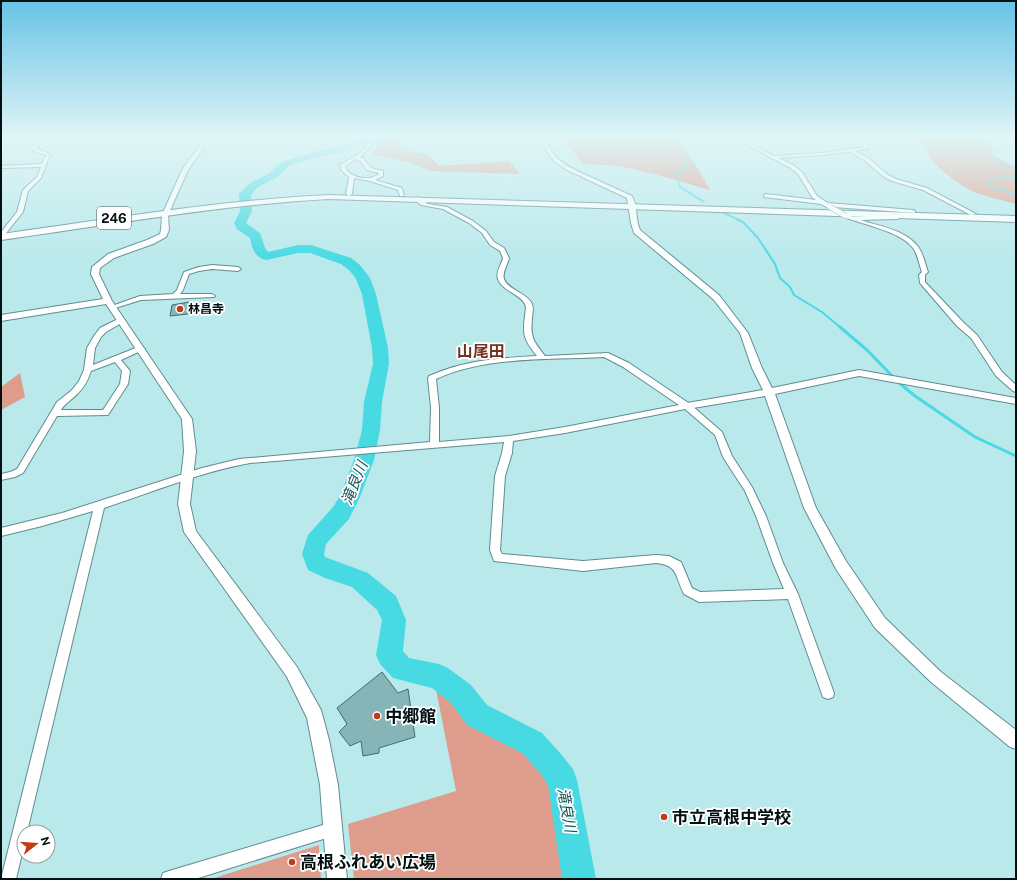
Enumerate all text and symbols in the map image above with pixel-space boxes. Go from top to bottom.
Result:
road number: 246 [97,207,131,229]
place label: 林昌寺 [188,302,224,316]
marker: 林昌寺 [175,304,185,314]
district label: 山尾田 [457,342,505,361]
water label: 滝良川 [338,457,371,507]
place label: 中郷館 [385,706,436,726]
marker: 中郷館 [372,711,382,721]
water label: 滝良川 [555,786,580,836]
place label: 市立高根中学校 [672,807,791,827]
marker: 市立高根中学校 [659,812,669,822]
north arrow [16,824,56,864]
text: N [39,835,53,847]
place label: 高根ふれあい広場 [300,852,436,872]
marker: 高根ふれあい広場 [287,857,297,867]

